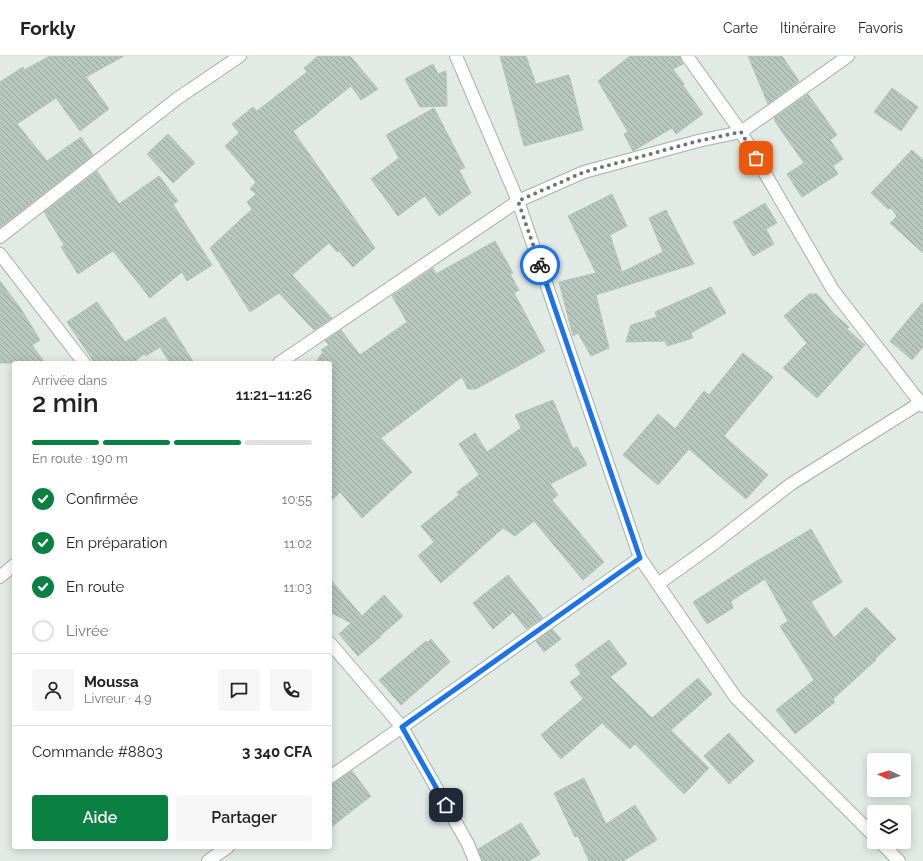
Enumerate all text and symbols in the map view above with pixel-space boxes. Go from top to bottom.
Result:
text: Forkly [20,17,76,39]
text: Carte [723,20,758,36]
text: Itinéraire [780,20,836,36]
text: Favoris [858,20,903,36]
pin [739,141,773,175]
icon: bag [745,147,767,169]
courier [520,245,560,285]
icon: bike [529,254,551,276]
text: Arrivée dans [32,373,107,388]
text: 11:21–11:26 [236,386,312,404]
text: 2 min [32,388,99,418]
text: En route · 190 m [32,451,128,466]
icon: check [32,488,54,510]
text: Confirmée [66,490,138,508]
text: 10:55 [282,492,312,507]
icon: check [32,532,54,554]
text: En préparation [66,534,167,552]
text: 11:02 [284,536,312,551]
icon: check [32,576,54,598]
text: En route [66,578,124,596]
text: 11:03 [284,580,312,595]
text: Livrée [66,622,109,640]
button: person [32,669,74,711]
button: chat [218,669,260,711]
button: phone [270,669,312,711]
text: Moussa [84,673,139,691]
text: Livreur · 4.9 [84,691,152,706]
text: Commande #8803 [32,743,163,761]
text: 3 340 CFA [242,743,312,761]
north arrow [867,753,911,797]
map controls [867,753,911,849]
pin [429,788,463,822]
icon: home [435,794,457,816]
button: Aide [32,795,168,841]
button: Partager [176,795,312,841]
button: layers [867,805,911,849]

